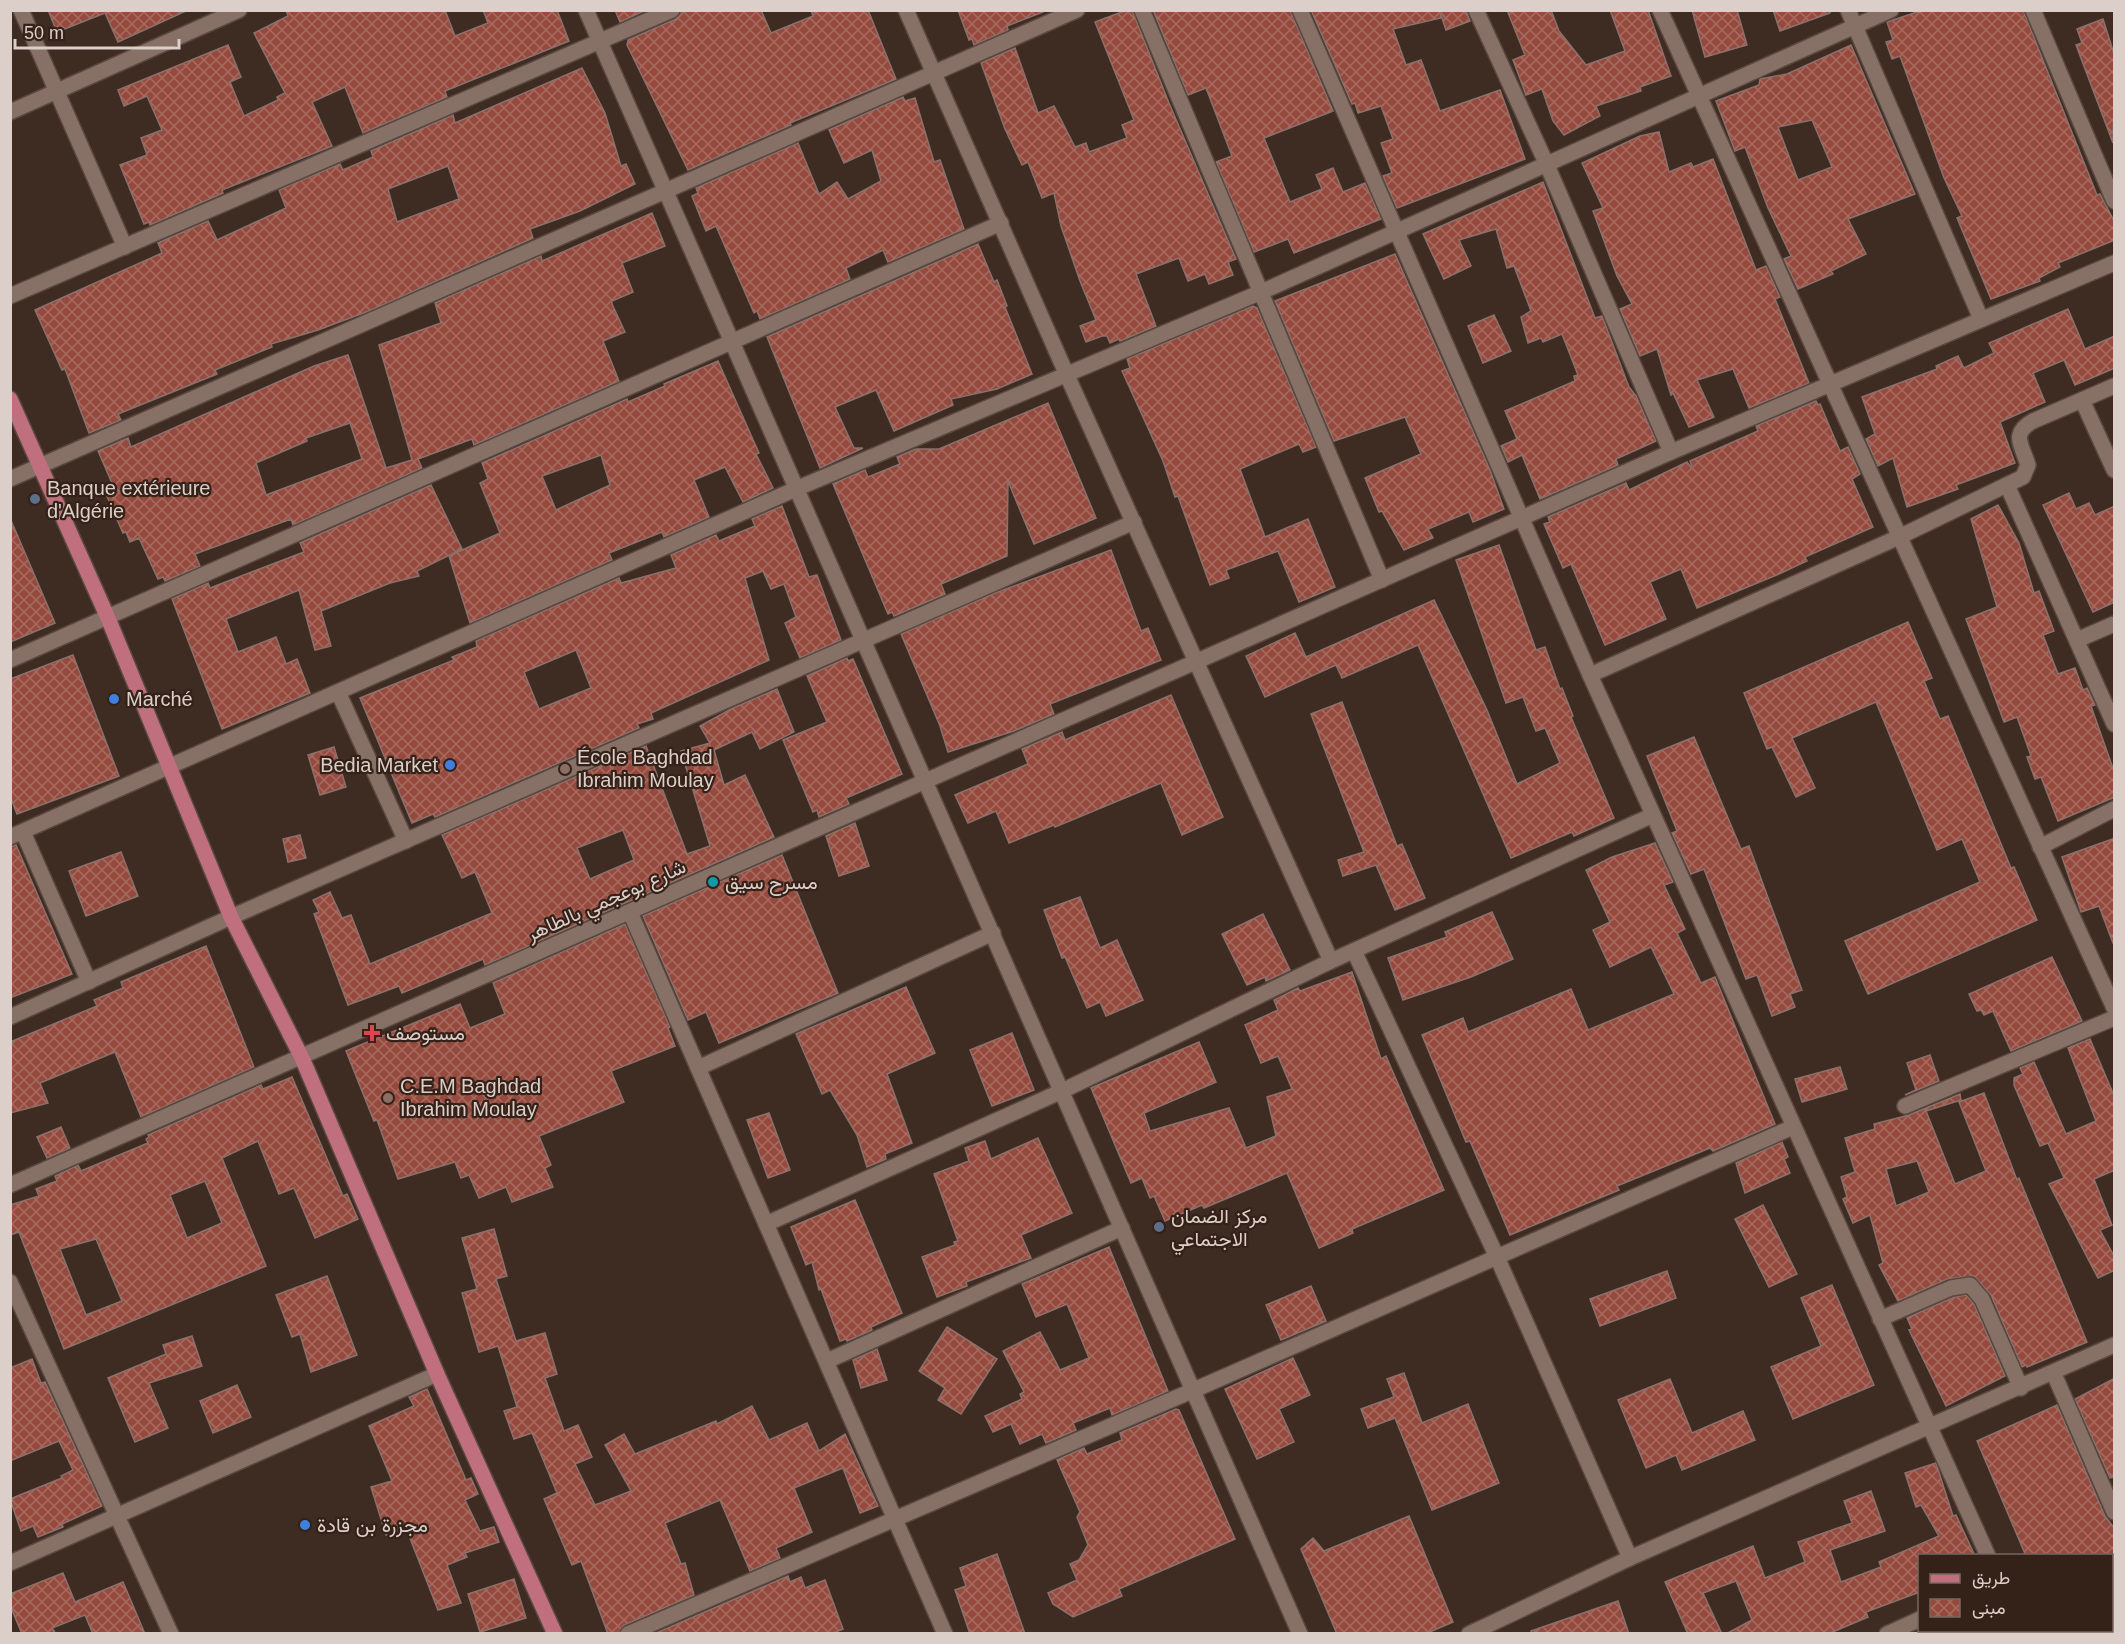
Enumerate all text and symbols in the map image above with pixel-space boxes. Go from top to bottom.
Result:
scale bar [15,12,178,50]
text: 50 m [24,23,64,43]
place label: Banque extérieure d'Algérie [47,477,210,522]
marker: Banque extérieure d'Algérie [28,492,42,506]
place label: Marché [126,688,193,710]
marker: Marché [107,692,121,706]
place label: École Baghdad Ibrahim Moulay [577,746,714,791]
place label: Bedia Market [320,754,438,776]
marker: Bedia Market [443,758,457,772]
marker: École Baghdad Ibrahim Moulay [558,762,572,776]
street label: شارع بوعجمي بالطاهر [522,855,692,951]
place label: مسرح سيق [725,871,818,896]
marker: مسرح سيق [706,875,720,889]
place label: مستوصف [386,1022,465,1046]
marker: مستوصف [363,1024,381,1042]
place label: C.E.M Baghdad Ibrahim Moulay [400,1075,541,1120]
marker: C.E.M Baghdad Ibrahim Moulay [381,1091,395,1105]
place label: مركز الضمان الاجتماعي [1171,1205,1268,1256]
marker: مركز الضمان الاجتماعي [1152,1220,1166,1234]
place label: مجزرة بن قادة [317,1514,428,1538]
marker: مجزرة بن قادة [298,1518,312,1532]
legend [1918,1554,2113,1632]
text: طريق [1972,1568,2010,1589]
text: مبنى [1972,1598,2006,1619]

